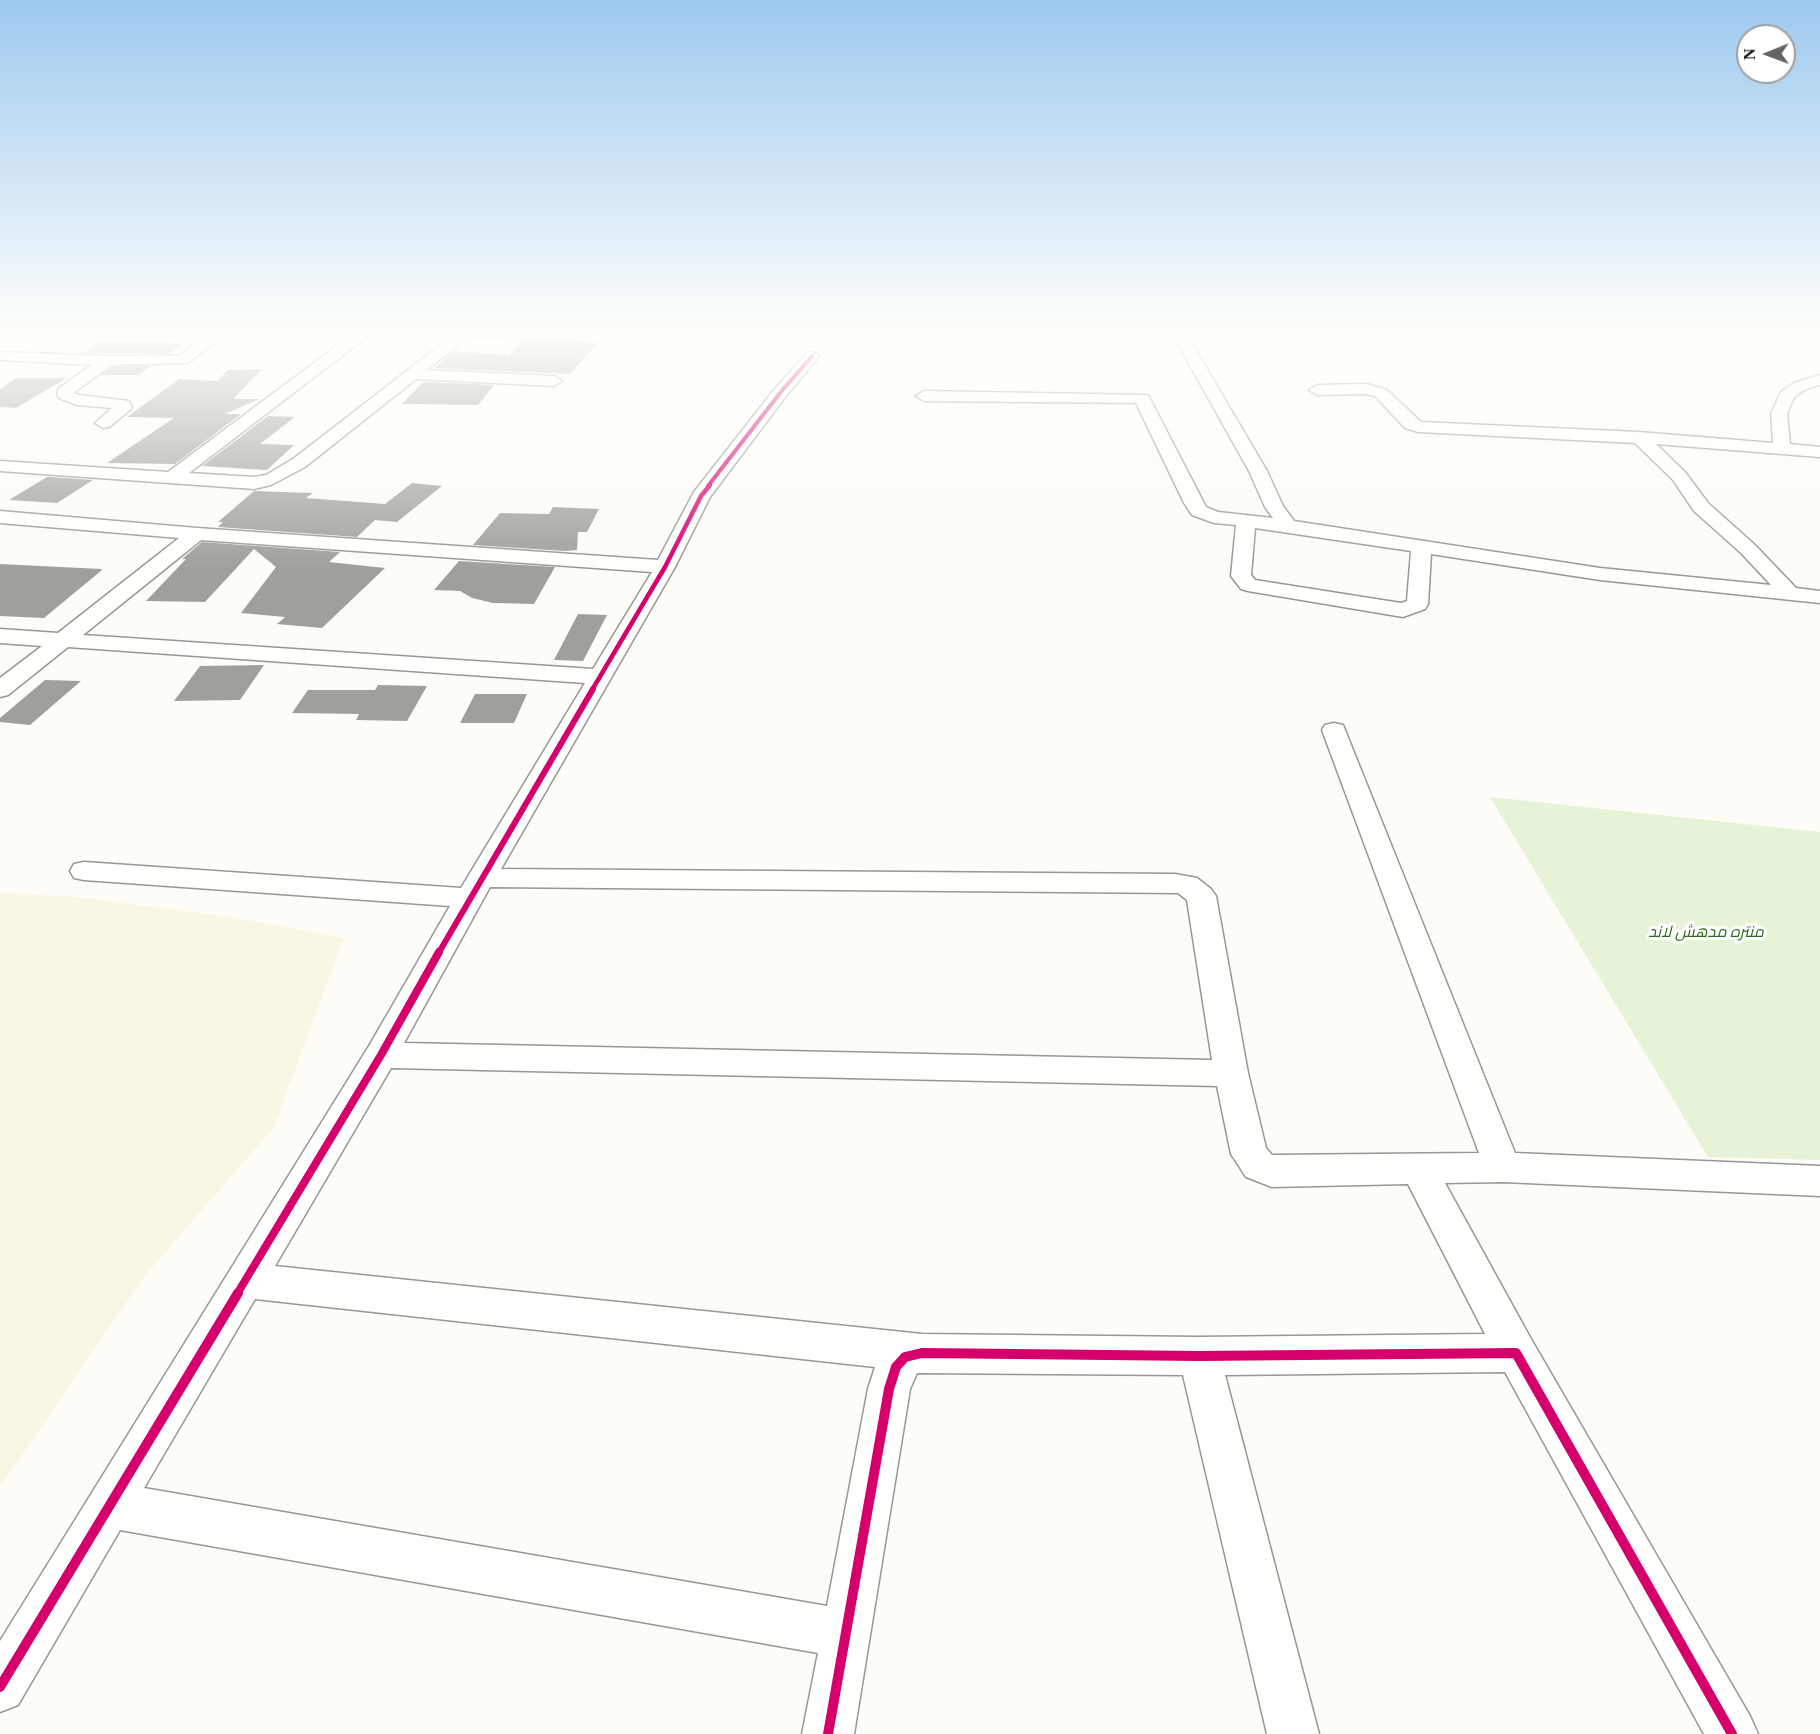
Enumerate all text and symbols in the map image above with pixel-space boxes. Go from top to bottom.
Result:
north arrow [1736,24,1796,84]
text: N [1741,48,1758,60]
park label: منتره مدهش لاند [1648,924,1764,944]

